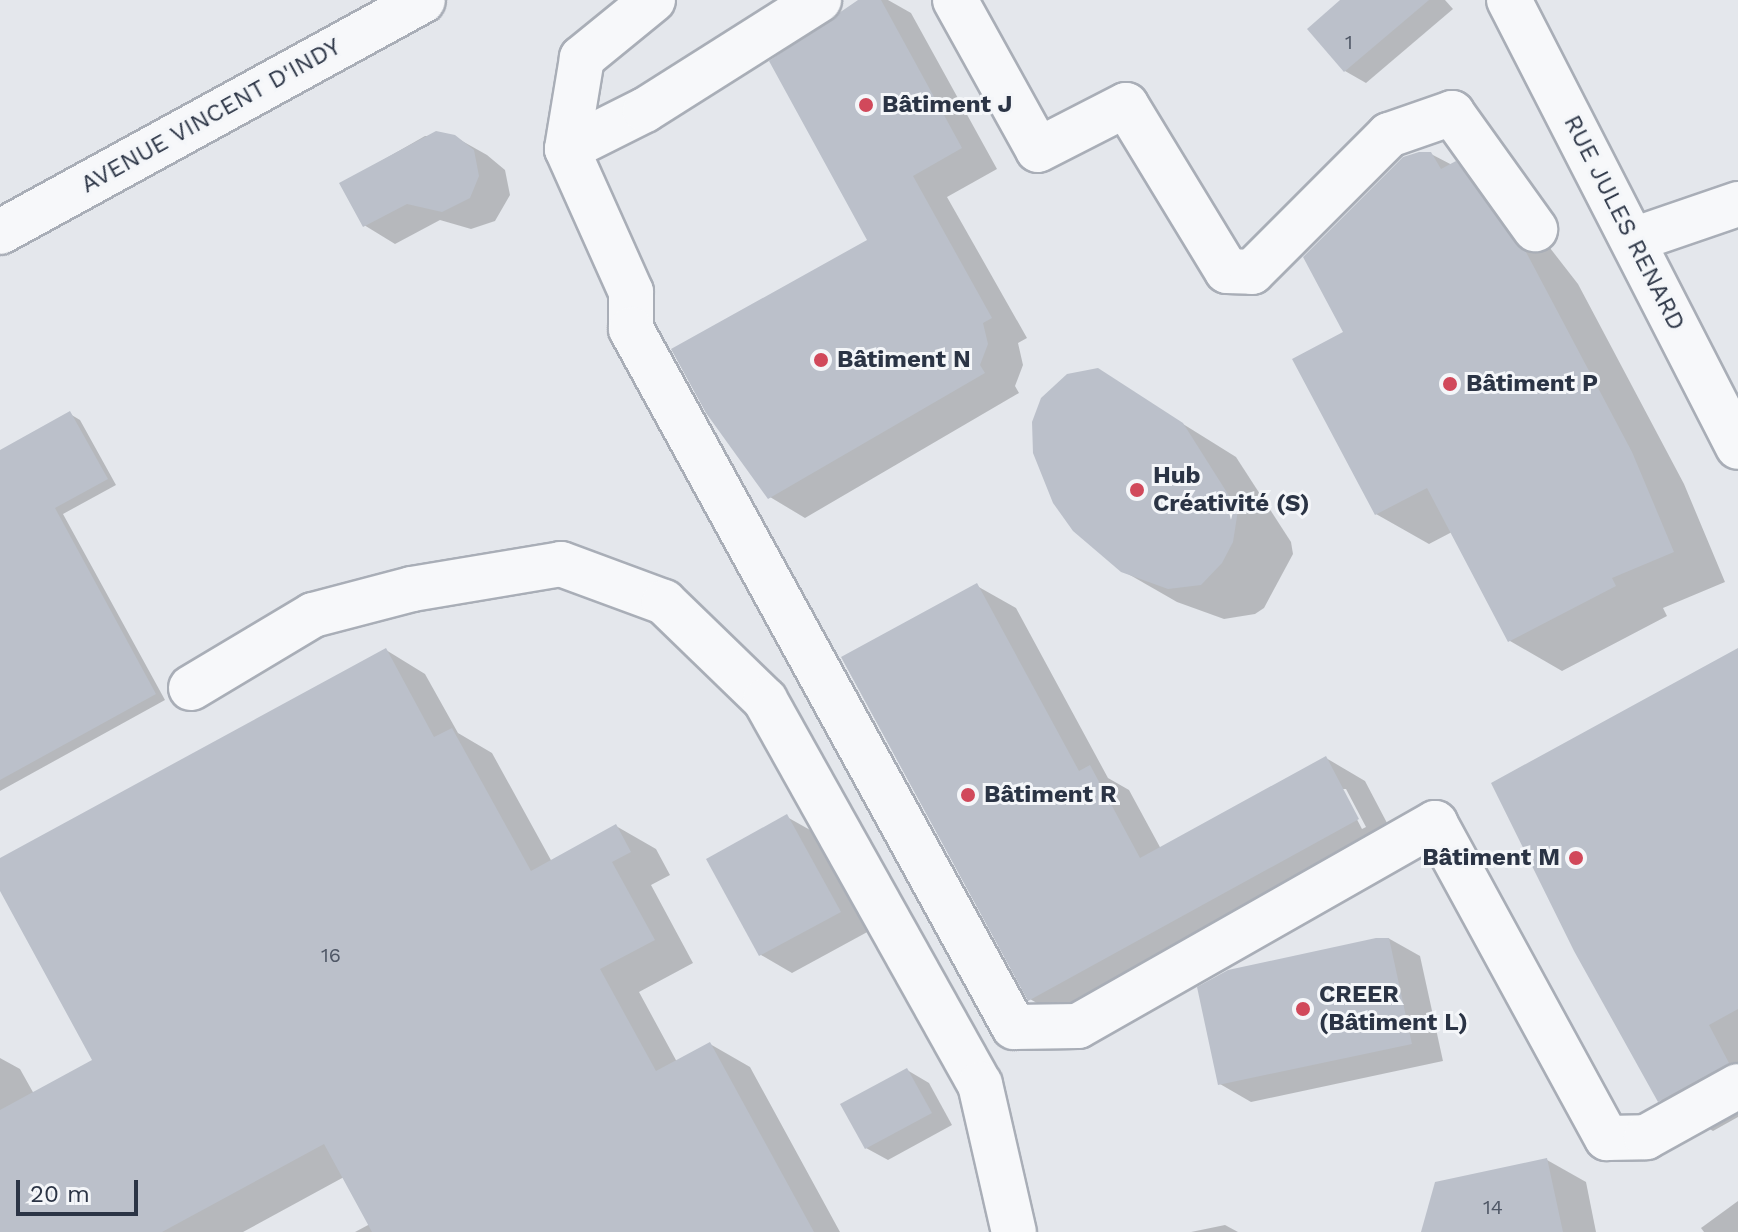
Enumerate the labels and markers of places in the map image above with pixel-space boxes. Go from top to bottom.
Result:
place label: Bâtiment J [882,91,1013,119]
marker: Bâtiment J [857,96,875,114]
place label: Bâtiment N [837,346,971,374]
marker: Bâtiment N [812,351,830,369]
place label: Bâtiment P [1466,370,1598,398]
marker: Bâtiment P [1441,375,1459,393]
place label: Hub Créativité (S) [1153,462,1310,518]
marker: Hub Créativité (S) [1128,481,1146,499]
place label: Bâtiment R [984,781,1116,809]
marker: Bâtiment R [959,786,977,804]
place label: Bâtiment M [1422,844,1560,872]
marker: Bâtiment M [1567,849,1585,867]
place label: CREER (Bâtiment L) [1319,981,1468,1037]
marker: CREER (Bâtiment L) [1294,1000,1312,1018]

